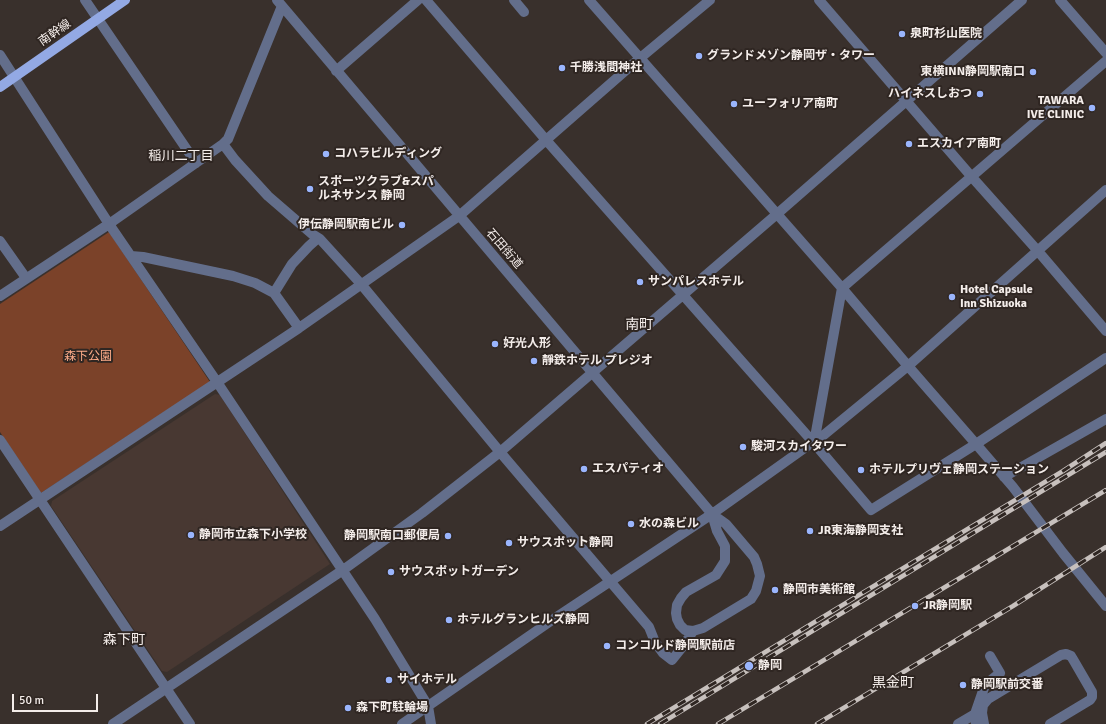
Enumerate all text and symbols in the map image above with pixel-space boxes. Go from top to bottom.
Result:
street label: 南幹線 [36,17,74,49]
place label: 泉町杉山医院 [910,27,982,41]
marker: 泉町杉山医院 [897,29,907,39]
place label: グランドメゾン静岡ザ・タワー [707,49,875,63]
marker: グランドメゾン静岡ザ・タワー [694,51,704,61]
place label: 千勝浅間神社 [570,61,642,75]
marker: 千勝浅間神社 [557,63,567,73]
place label: 東横INN静岡駅南口 [921,65,1025,79]
marker: 東横INN静岡駅南口 [1028,67,1038,77]
place label: ハイネスしおつ [888,87,972,101]
marker: ハイネスしおつ [975,89,985,99]
place label: TAWARA IVE CLINIC [1027,94,1084,122]
place label: ユーフォリア南町 [742,97,838,111]
marker: ユーフォリア南町 [729,99,739,109]
marker: TAWARA IVE CLINIC [1087,103,1097,113]
place label: エスカイア南町 [917,137,1001,151]
marker: エスカイア南町 [904,139,914,149]
place label: コハラビルディング [334,147,442,161]
district label: 稲川二丁目 [149,149,213,165]
marker: コハラビルディング [321,149,331,159]
place label: スポーツクラブ&スパ ルネサンス 静岡 [318,175,434,203]
marker: スポーツクラブ&スパ ルネサンス 静岡 [305,184,315,194]
place label: 伊伝静岡駅南ビル [298,218,394,232]
marker: 伊伝静岡駅南ビル [397,220,407,230]
street label: 石田街道 [483,226,525,272]
place label: サンパレスホテル [648,275,744,289]
marker: サンパレスホテル [635,277,645,287]
place label: Hotel Capsule Inn Shizuoka [960,283,1033,311]
marker: Hotel Capsule Inn Shizuoka [947,292,957,302]
district label: 南町 [625,317,653,333]
place label: 好光人形 [503,337,551,351]
marker: 好光人形 [490,339,500,349]
park label: 森下公園 [64,350,112,364]
place label: 靜鉄ホテル プレジオ [542,354,653,368]
marker: 靜鉄ホテル プレジオ [529,356,539,366]
place label: 駿河スカイタワー [751,440,847,454]
marker: 駿河スカイタワー [738,442,748,452]
place label: エスパティオ [592,462,664,476]
place label: ホテルプリヴェ静岡ステーション [869,463,1049,477]
marker: エスパティオ [579,464,589,474]
marker: ホテルプリヴェ静岡ステーション [856,465,866,475]
place label: 水の森ビル [639,517,699,531]
marker: 水の森ビル [626,519,636,529]
place label: JR東海静岡支社 [818,524,903,538]
marker: JR東海静岡支社 [805,526,815,536]
place label: 静岡市立森下小学校 [199,528,307,542]
place label: 静岡駅南口郵便局 [344,529,440,543]
marker: 静岡市立森下小学校 [186,530,196,540]
marker: 静岡駅南口郵便局 [443,531,453,541]
place label: サウスポット静岡 [517,536,613,550]
marker: サウスポット静岡 [504,538,514,548]
place label: サウスポットガーデン [399,565,519,579]
marker: サウスポットガーデン [386,567,396,577]
place label: 静岡市美術館 [783,583,855,597]
marker: 静岡市美術館 [770,585,780,595]
place label: JR静岡駅 [923,599,972,613]
marker: JR静岡駅 [910,601,920,611]
place label: ホテルグランヒルズ静岡 [457,613,589,627]
marker: ホテルグランヒルズ静岡 [444,615,454,625]
district label: 森下町 [103,632,145,648]
place label: コンコルド静岡駅前店 [615,639,735,653]
marker: コンコルド静岡駅前店 [602,641,612,651]
place label: 静岡 [758,659,782,673]
marker: 静岡 [743,660,755,672]
place label: サイホテル [397,673,457,687]
marker: サイホテル [384,675,394,685]
district label: 黒金町 [872,675,914,691]
place label: 静岡駅前交番 [971,678,1043,692]
marker: 静岡駅前交番 [958,680,968,690]
scale bar [14,686,100,712]
text: 50 m [19,693,44,708]
place label: 森下町駐輪場 [356,701,428,715]
marker: 森下町駐輪場 [343,703,353,713]

